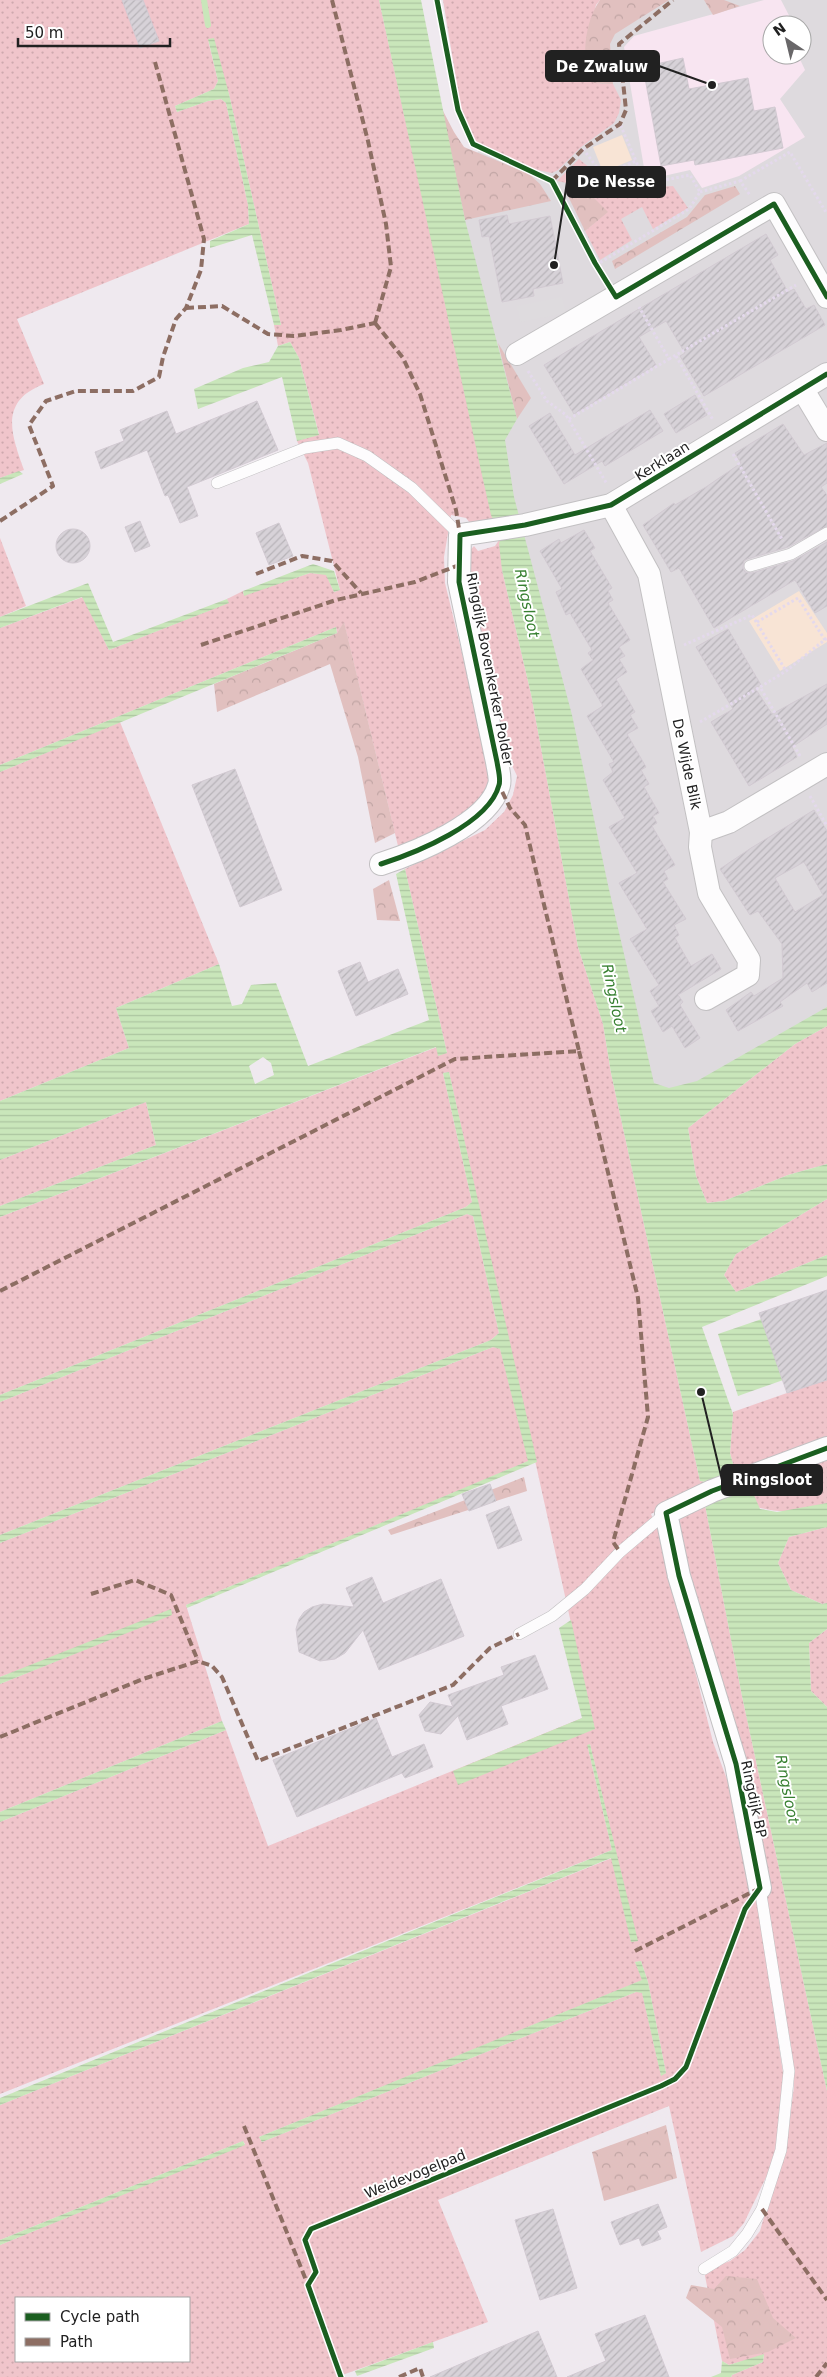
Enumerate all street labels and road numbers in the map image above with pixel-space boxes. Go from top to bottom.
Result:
street label: Kerklaan [632,438,692,484]
street label: Ringdijk Bovenkerker Polder [463,571,517,767]
street label: De Wijde Blik [670,717,705,812]
street label: Ringdijk BP [738,1759,770,1839]
street label: Weidevogelpad [362,2146,468,2202]

